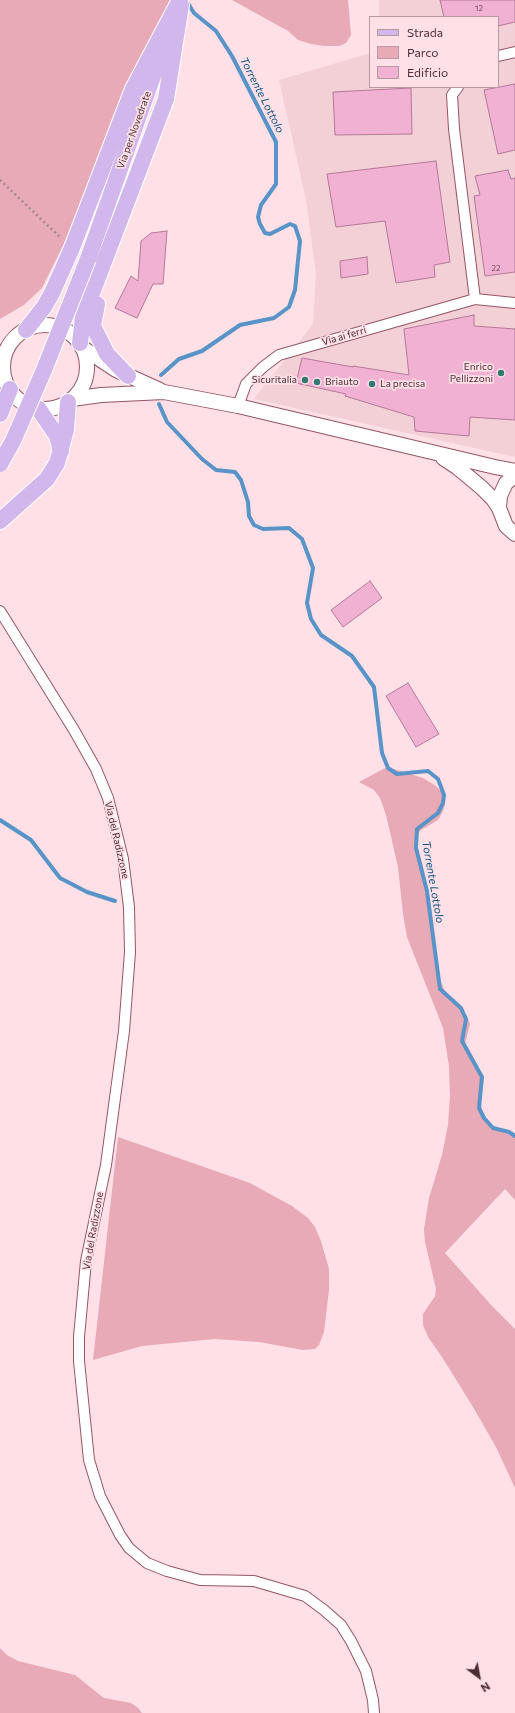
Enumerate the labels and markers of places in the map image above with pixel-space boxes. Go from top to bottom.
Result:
place label: Enrico Pellizzoni [450,361,493,384]
marker: Enrico Pellizzoni [496,368,506,378]
place label: Sicuritalia [252,374,297,386]
marker: Sicuritalia [300,375,310,385]
place label: Briauto [325,376,359,388]
marker: Briauto [312,377,322,387]
place label: La precisa [380,378,425,390]
marker: La precisa [367,379,377,389]

